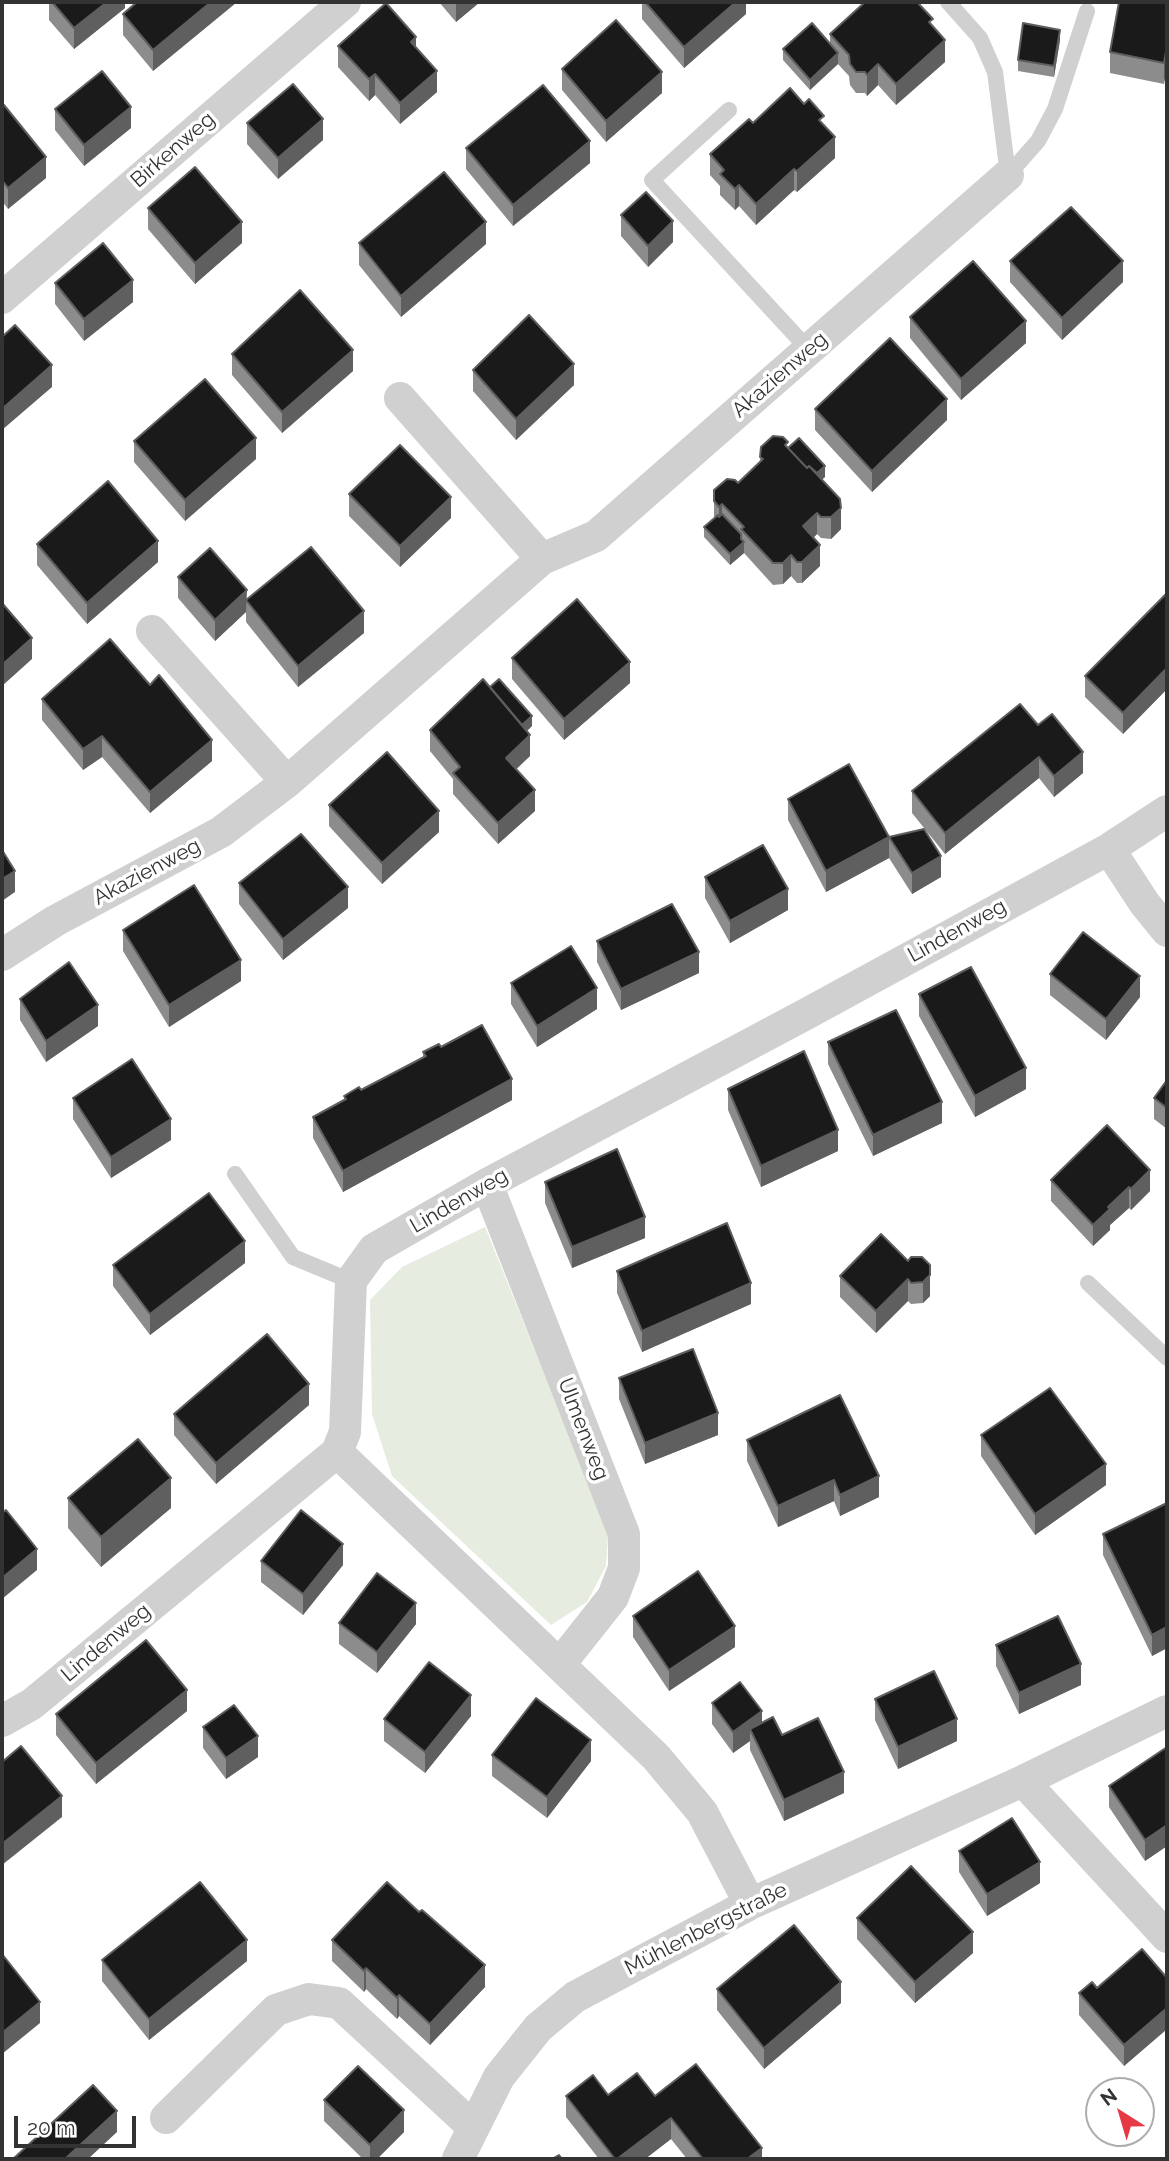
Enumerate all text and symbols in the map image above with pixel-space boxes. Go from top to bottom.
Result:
street label: Birkenweg [126,107,220,193]
street label: Akazienweg [727,327,833,423]
street label: Akazienweg [89,833,205,911]
street label: Lindenweg [903,894,1011,968]
street label: Lindenweg [406,1163,512,1239]
street label: Ulmenweg [552,1375,614,1483]
street label: Lindenweg [56,1598,156,1688]
street label: Mühlenbergstraße [621,1877,791,1981]
north arrow [1085,2077,1155,2147]
text: N [1096,2084,1121,2110]
scale bar [18,2102,140,2146]
text: 20 m [27,2115,75,2140]

